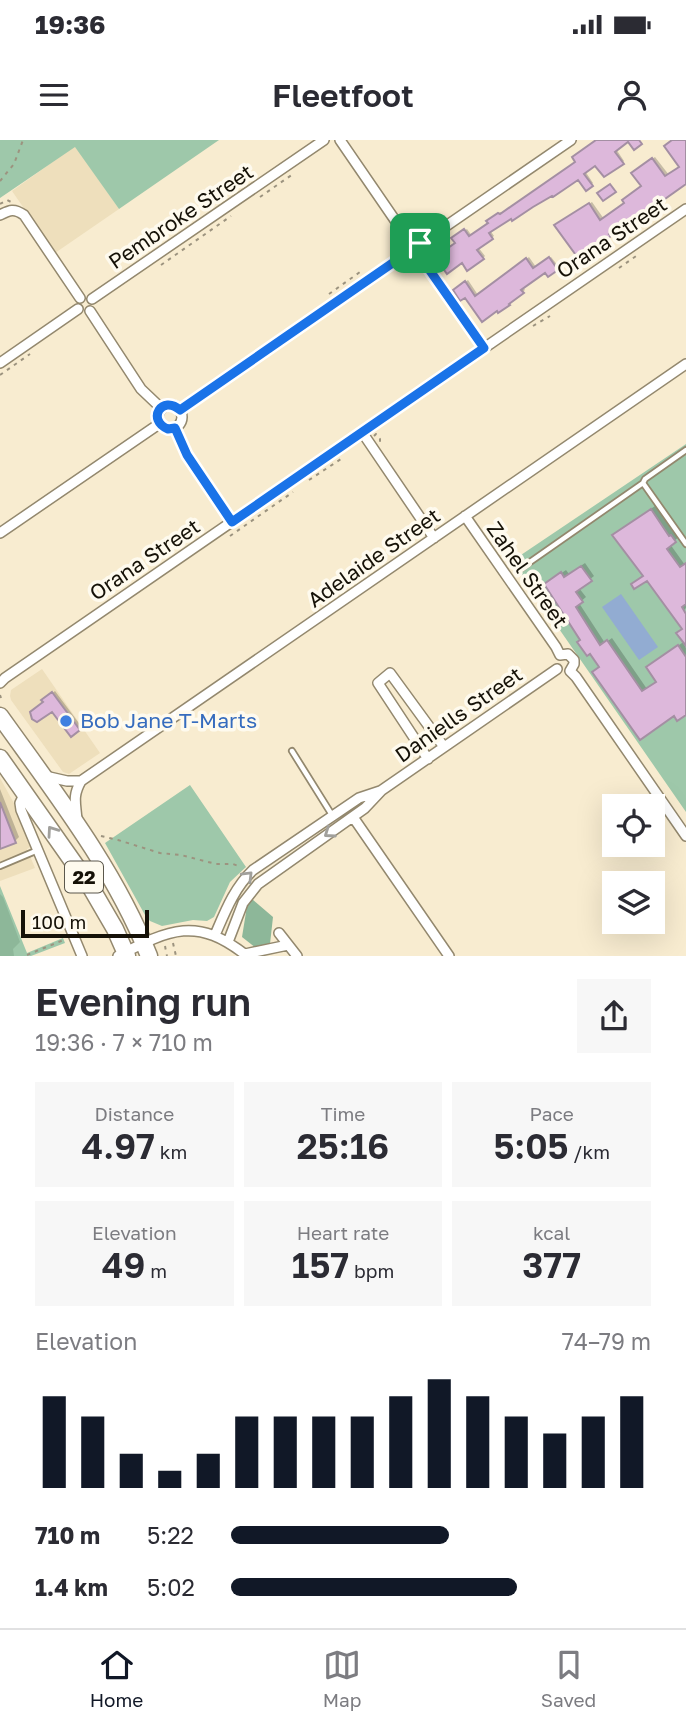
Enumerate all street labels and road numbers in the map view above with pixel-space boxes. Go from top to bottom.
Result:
street label: Pembroke Street [103,158,258,274]
street label: Orana Street [551,191,672,284]
street label: Adelaide Street [302,502,445,612]
street label: Orana Street [84,513,205,606]
street label: Zahel Street [482,516,574,633]
street label: Daniells Street [390,661,527,768]
road number: 22 [65,862,103,892]

